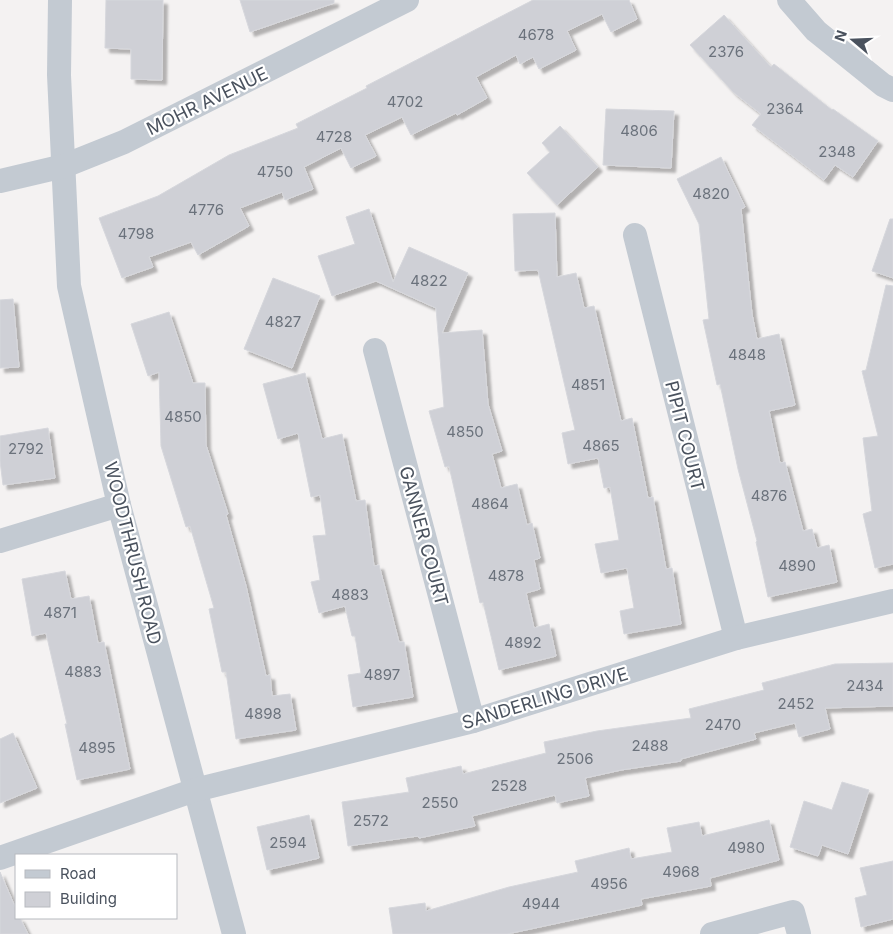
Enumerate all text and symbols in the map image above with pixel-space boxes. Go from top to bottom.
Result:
north arrow [828,15,878,65]
house number: 4678 [518,25,554,44]
text: N [830,28,850,43]
house number: 2376 [708,42,744,61]
street label: MOHR AVENUE [143,63,271,139]
house number: 4702 [387,92,423,111]
house number: 2364 [766,99,804,118]
house number: 4806 [620,121,658,140]
house number: 4728 [316,127,352,146]
house number: 2348 [818,142,856,161]
house number: 4750 [257,162,293,181]
house number: 4820 [692,184,730,203]
house number: 4776 [188,200,224,219]
house number: 4798 [118,224,154,243]
house number: 4822 [410,271,448,290]
house number: 4827 [265,312,301,331]
house number: 4848 [728,345,766,364]
house number: 4851 [571,375,605,394]
street label: PIPIT COURT [661,379,709,493]
house number: 4850 [164,407,202,426]
house number: 4850 [446,422,484,441]
house number: 4865 [582,436,620,455]
house number: 2792 [8,439,44,458]
street label: WOODTHRUSH ROAD [100,459,166,647]
street label: GANNER COURT [395,464,453,608]
house number: 4876 [751,486,787,505]
house number: 4864 [471,494,509,513]
house number: 4890 [778,556,816,575]
house number: 4878 [488,566,524,585]
house number: 4883 [331,585,369,604]
house number: 4871 [43,603,77,622]
house number: 4892 [504,633,542,652]
house number: 4883 [64,662,102,681]
street label: SANDERLING DRIVE [459,663,631,733]
house number: 4897 [364,665,400,684]
house number: 2434 [846,676,884,695]
house number: 2452 [778,694,814,713]
house number: 4898 [244,704,282,723]
house number: 2470 [705,715,741,734]
house number: 2488 [631,736,669,755]
house number: 4895 [78,738,116,757]
house number: 2506 [556,749,594,768]
house number: 2528 [491,776,527,795]
house number: 2550 [422,793,458,812]
house number: 2572 [353,811,389,830]
house number: 2594 [269,833,307,852]
house number: 4980 [727,838,765,857]
legend [15,854,178,919]
house number: 4968 [662,862,700,881]
text: Road [60,864,96,883]
house number: 4956 [590,874,628,893]
text: Building [60,889,117,908]
house number: 4944 [522,894,560,913]

